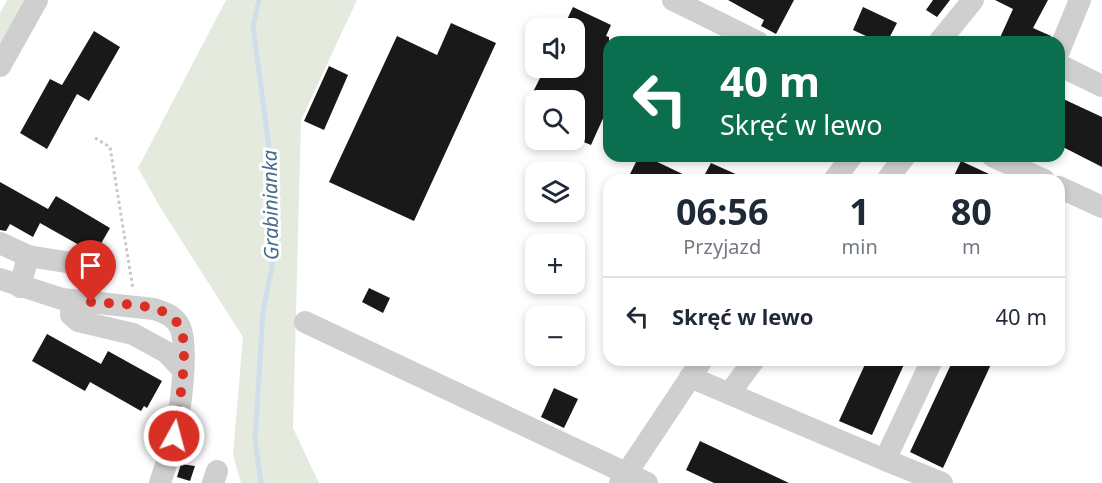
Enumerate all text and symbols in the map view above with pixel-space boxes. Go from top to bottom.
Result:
map controls [525,18,585,366]
button: sound [525,18,585,78]
text: 40 m [720,52,820,109]
icon: left [621,60,699,138]
button: search [525,90,585,150]
text: Skręć w lewo [720,106,883,143]
water label: Grabinianka [256,150,284,260]
button: layers [525,162,585,222]
text: 06:56 [676,187,769,236]
text: 1 [849,187,870,236]
text: 80 [951,187,992,236]
text: Przyjazd [683,233,761,260]
text: min [842,233,878,260]
text: m [962,233,981,260]
button: + [525,234,585,294]
pin [65,240,116,302]
icon: arrive [74,249,107,282]
icon: left [621,300,654,333]
text: Skręć w lewo [672,301,814,331]
text: 40 m [996,301,1047,331]
button: − [525,306,585,366]
position arrow [142,404,206,468]

